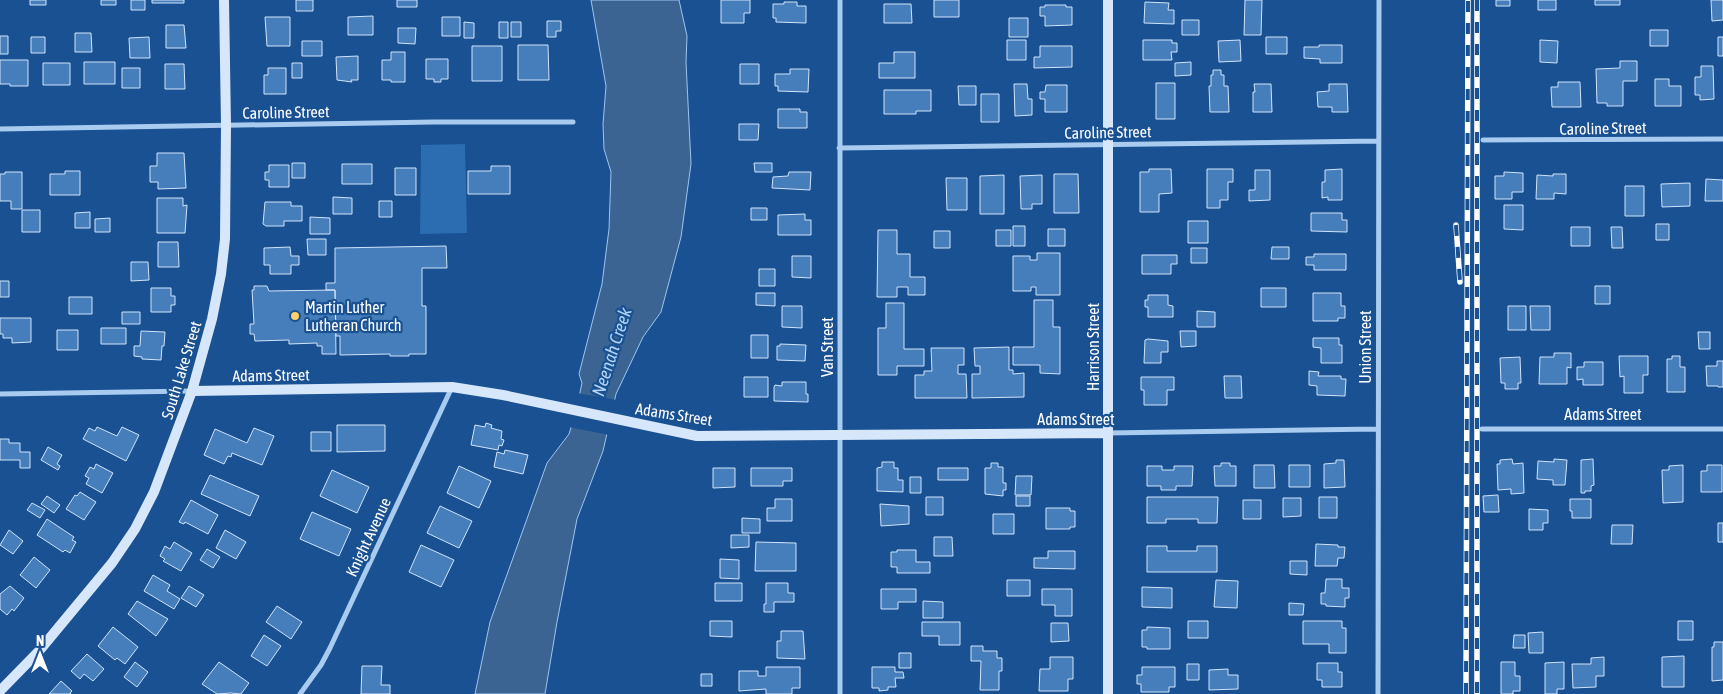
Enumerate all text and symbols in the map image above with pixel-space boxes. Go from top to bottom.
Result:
street label: Caroline Street [242,102,330,122]
street label: Caroline Street [1559,118,1647,138]
street label: Caroline Street [1064,122,1152,142]
place label: Martin Luther Lutheran Church [305,298,401,334]
street label: Harrison Street [1084,303,1102,391]
water label: Neenah Creek [587,304,636,399]
marker: Martin Luther Lutheran Church [289,310,301,322]
street label: Union Street [1356,310,1374,384]
street label: Van Street [818,317,836,377]
street label: South Lake Street [158,318,205,421]
street label: Adams Street [232,365,310,385]
street label: Adams Street [634,399,714,429]
street label: Adams Street [1564,405,1642,423]
street label: Adams Street [1037,410,1115,428]
street label: Knight Avenue [342,495,395,580]
north arrow [15,629,65,679]
text: N [36,633,44,649]

